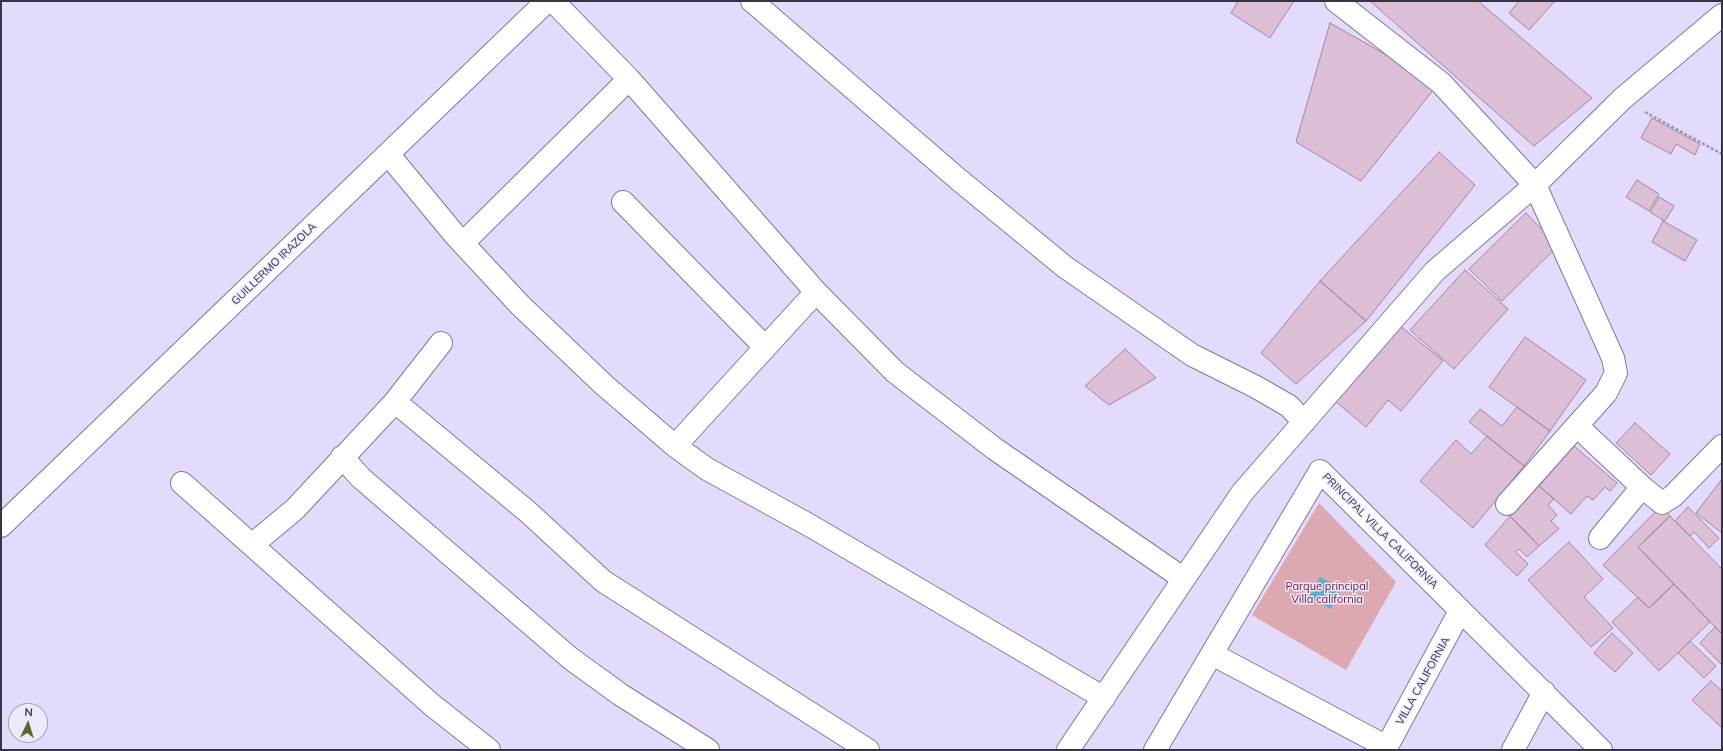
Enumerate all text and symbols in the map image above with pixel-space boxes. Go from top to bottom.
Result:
street label: GUILLERMO IRAZOLA [229,220,319,308]
street label: PRINCIPAL VILLA CALIFORNIA [1319,470,1441,592]
park label: Parque principal Villa california [1286,580,1368,606]
street label: VILLA CALIFORNIA [1393,635,1453,727]
north arrow [8,703,48,743]
text: N [24,705,33,719]

